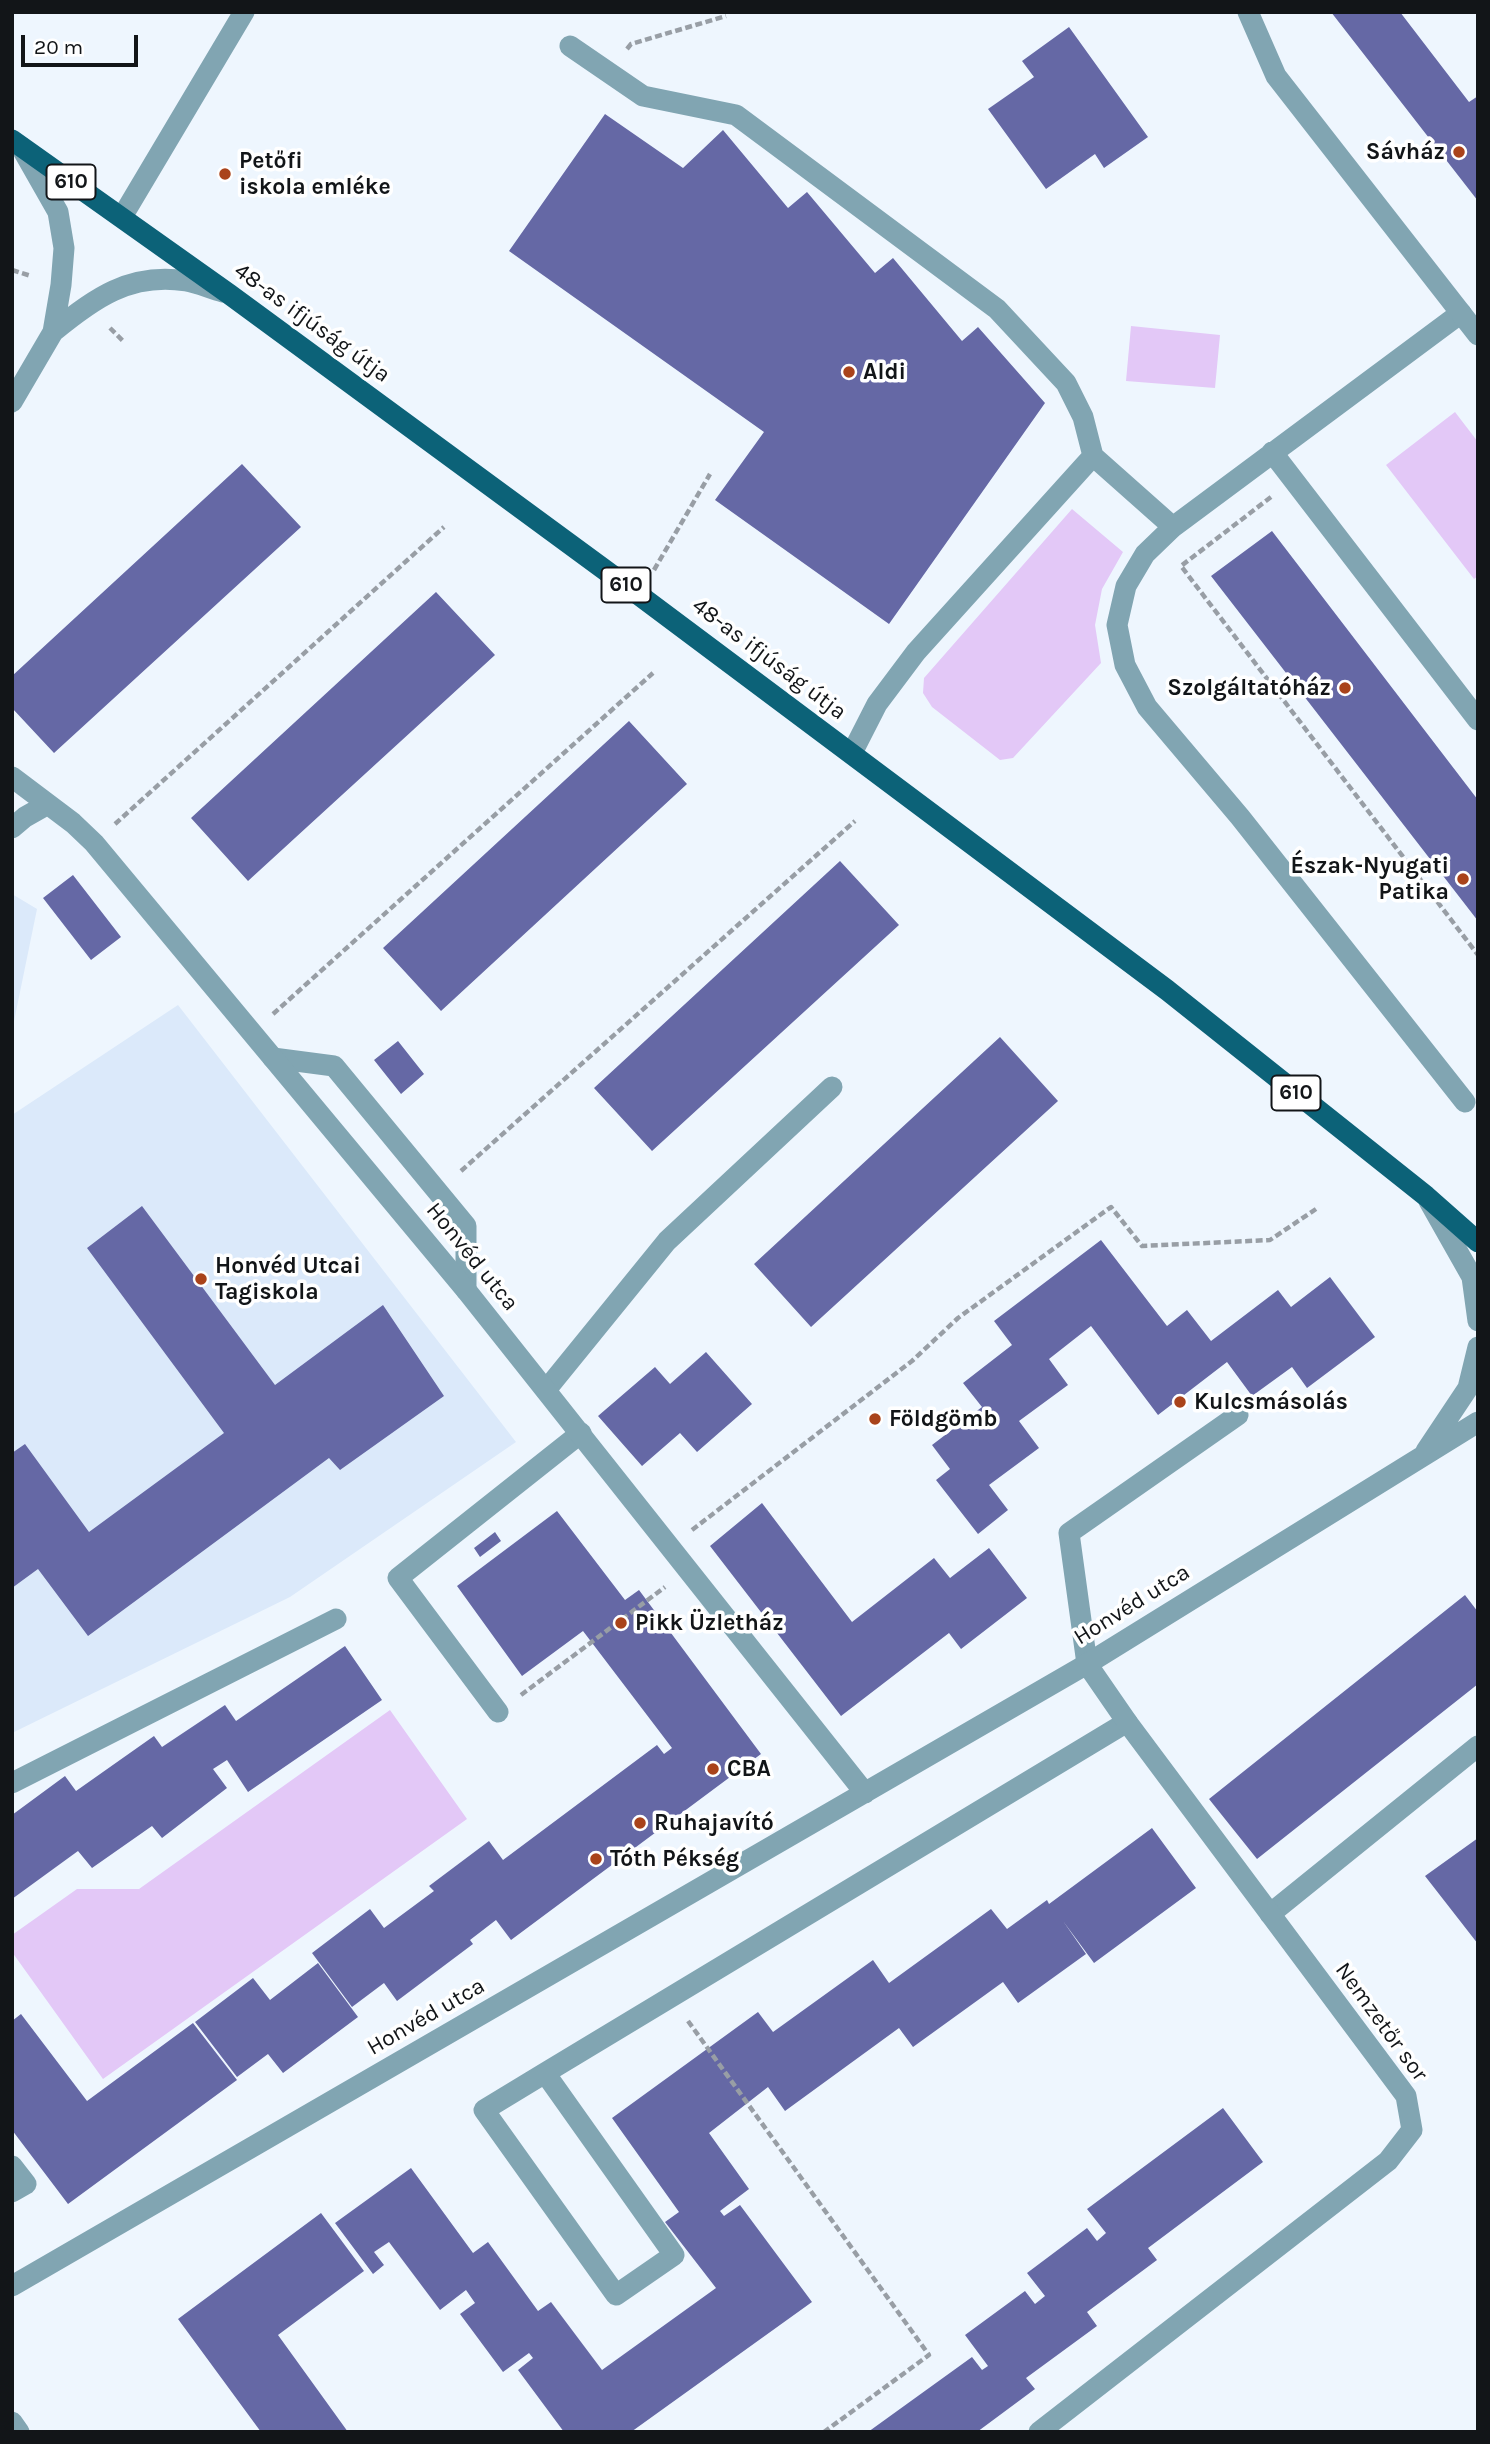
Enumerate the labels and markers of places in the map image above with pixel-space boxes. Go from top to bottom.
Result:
place label: Sávház [1366,138,1445,166]
marker: Sávház [1451,144,1467,160]
place label: Petőfi iskola emléke [239,147,391,201]
marker: Petőfi iskola emléke [217,166,233,182]
place label: Aldi [863,358,906,386]
marker: Aldi [841,364,857,380]
place label: Szolgáltatóház [1167,674,1331,702]
marker: Szolgáltatóház [1337,680,1353,696]
place label: Észak-Nyugati Patika [1290,852,1449,906]
marker: Észak-Nyugati Patika [1455,871,1471,887]
place label: Honvéd Utcai Tagiskola [215,1252,361,1306]
marker: Honvéd Utcai Tagiskola [193,1271,209,1287]
place label: Kulcsmásolás [1194,1388,1348,1416]
marker: Kulcsmásolás [1172,1394,1188,1410]
place label: Földgömb [889,1405,997,1433]
marker: Földgömb [867,1411,883,1427]
place label: Pikk Üzletház [635,1609,784,1637]
marker: Pikk Üzletház [613,1615,629,1631]
place label: CBA [727,1755,771,1783]
marker: CBA [705,1761,721,1777]
place label: Ruhajavító [654,1809,774,1837]
marker: Ruhajavító [632,1815,648,1831]
place label: Tóth Pékség [610,1845,739,1873]
marker: Tóth Pékség [588,1851,604,1867]

